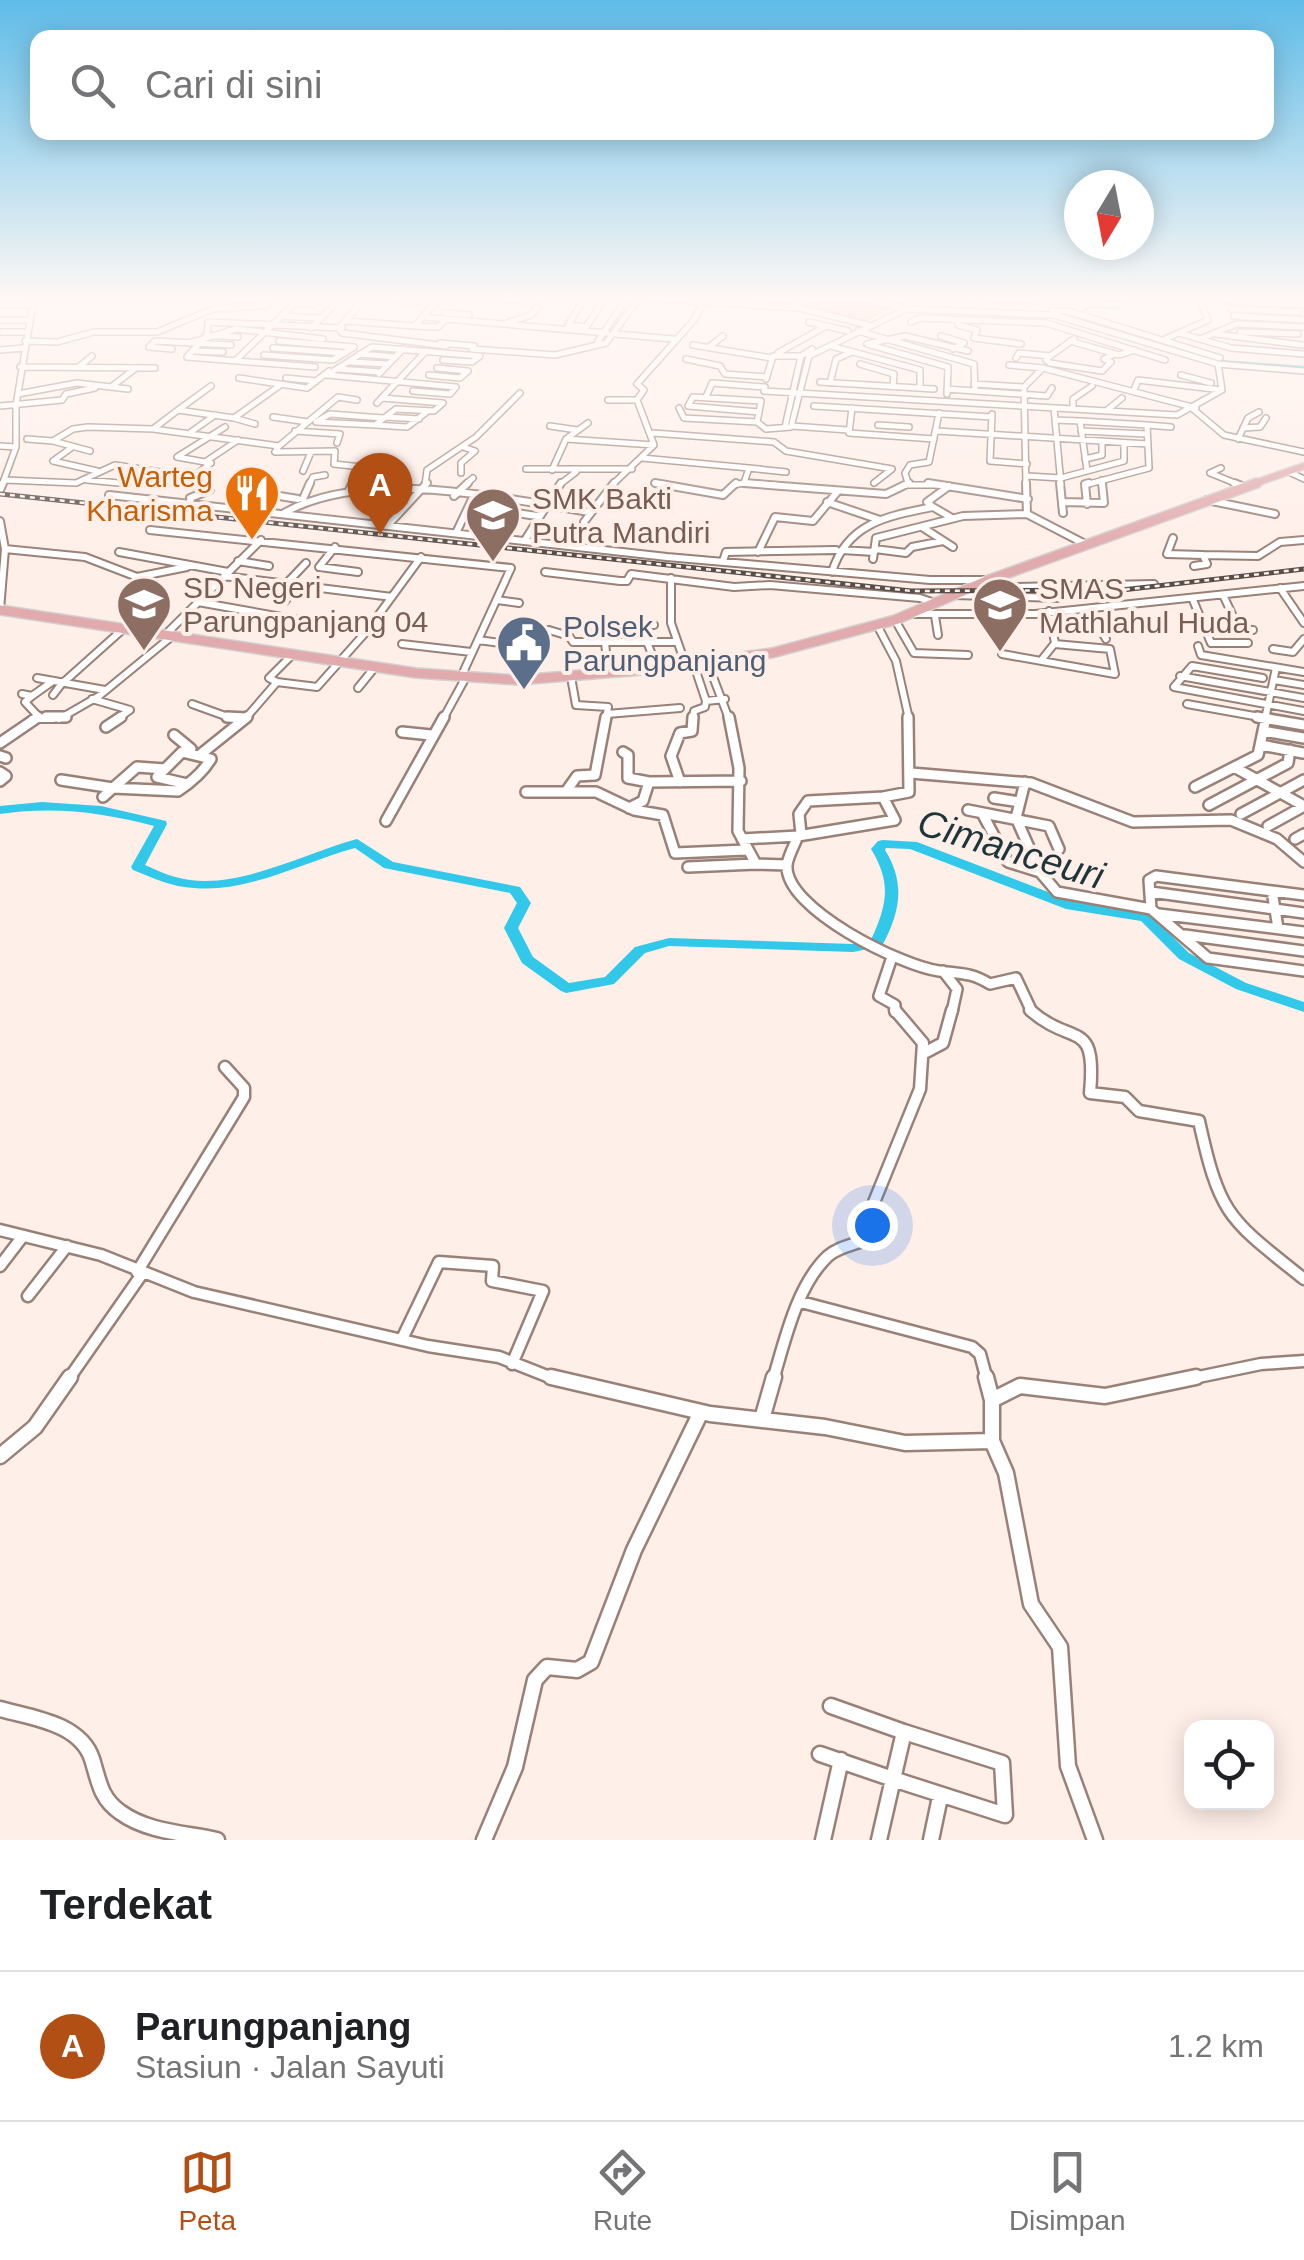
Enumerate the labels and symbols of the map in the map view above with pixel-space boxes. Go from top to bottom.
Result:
north arrow [1064,170,1154,260]
pin: A [348,452,412,535]
place label: Warteg Kharisma [86,460,213,527]
restaurant icon: Warteg Kharisma [222,463,282,542]
place label: SMK Bakti Putra Mandiri [532,482,710,549]
school or university icon: SMK Bakti Putra Mandiri [463,485,523,564]
place label: SD Negeri Parungpanjang 04 [183,571,428,638]
place label: SMAS Mathlahul Huda [1039,572,1249,639]
school or university icon: SD Negeri Parungpanjang 04 [114,574,174,653]
school or university icon: SMAS Mathlahul Huda [970,575,1030,654]
place label: Polsek Parungpanjang [563,610,767,677]
public building icon: Polsek Parungpanjang [494,613,554,692]
water label: Cimanceuri [913,801,1111,898]
your location [847,1200,898,1251]

